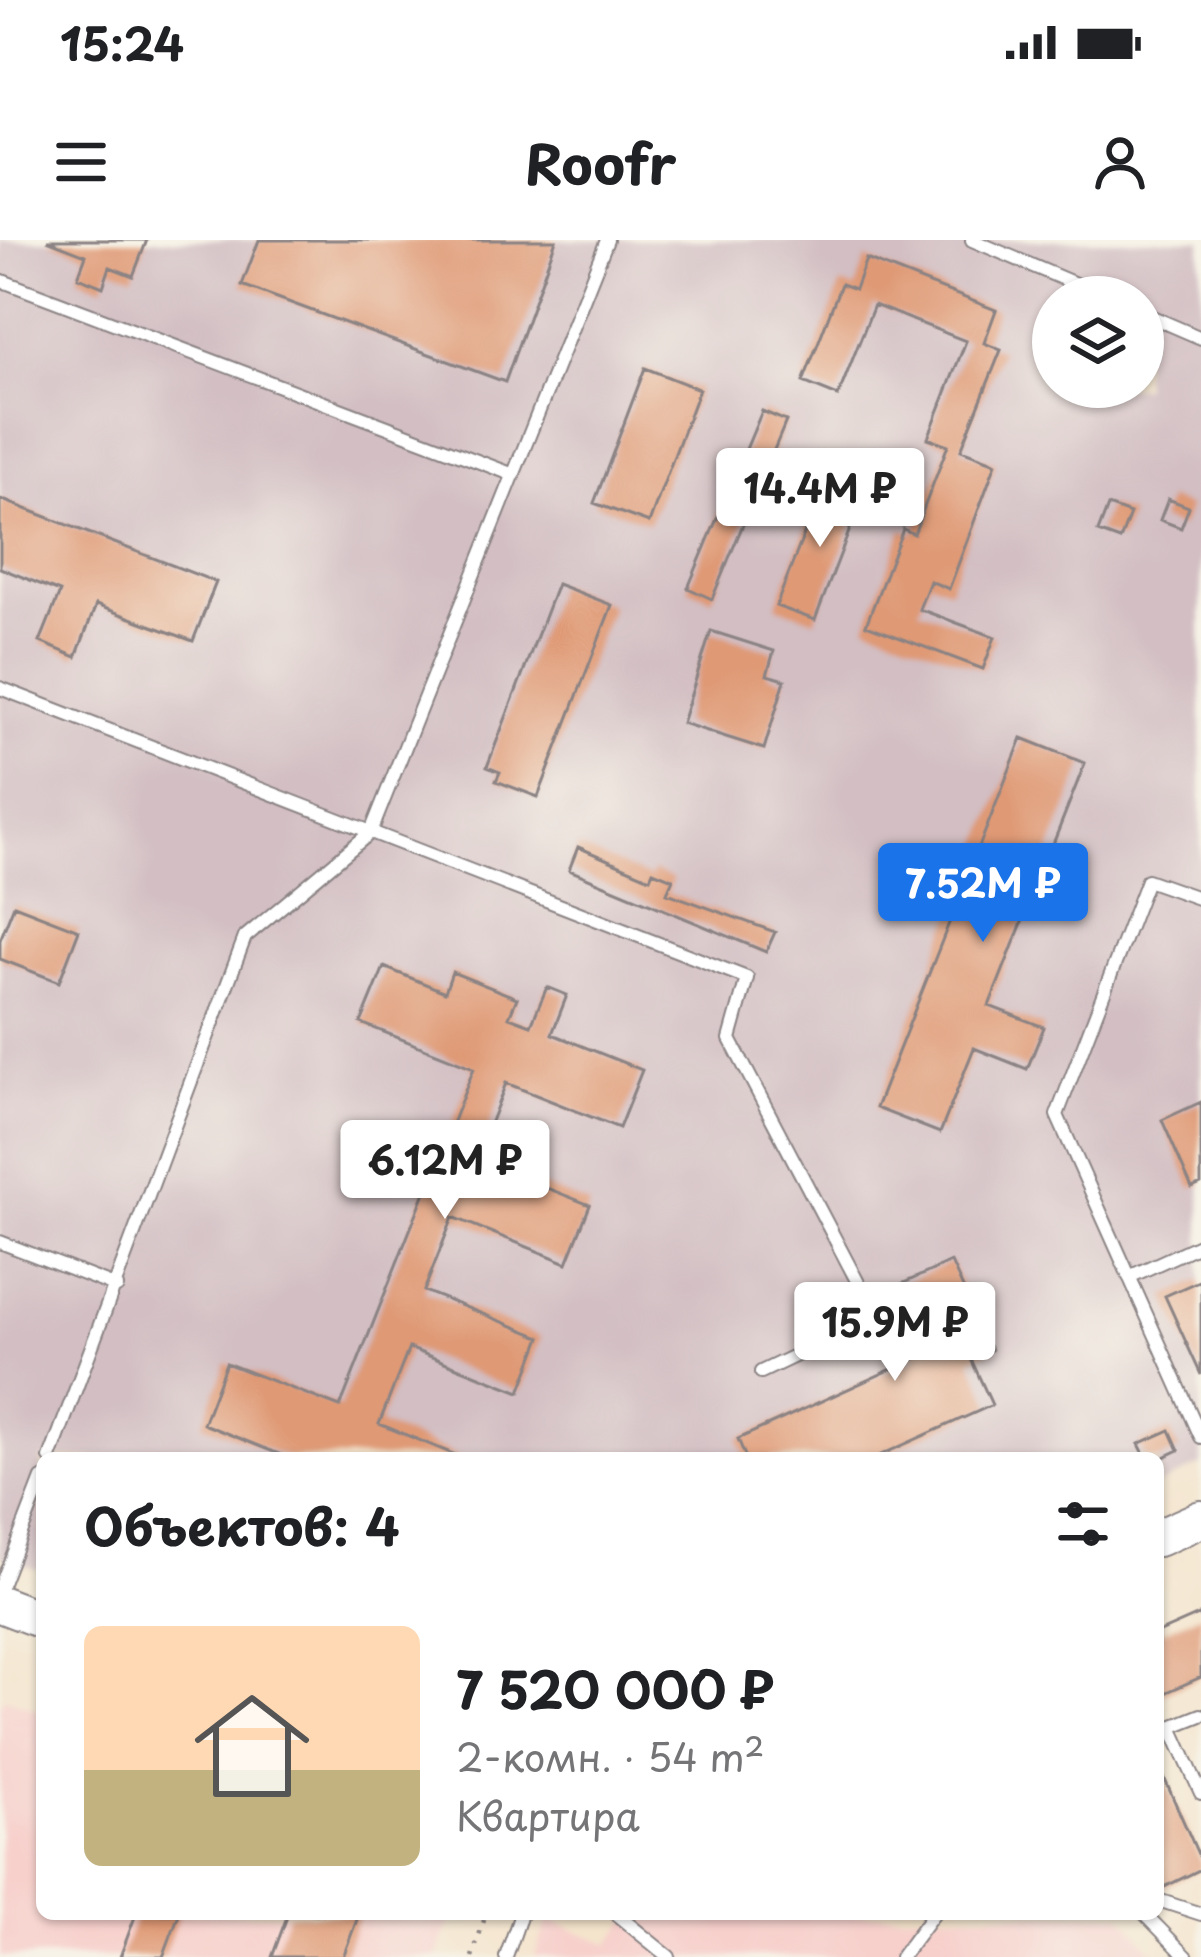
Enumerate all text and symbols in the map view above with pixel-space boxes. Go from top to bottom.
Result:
text: 15:24 [60,8,184,76]
text: Roofr [525,122,676,203]
icon: menu [48,129,114,195]
icon: person [1087,129,1153,195]
map controls [1032,276,1164,408]
button: layers [1032,276,1164,408]
pin: 14.4M ₽ [709,448,931,550]
text: 14.4M ₽ [743,457,897,516]
pin: 7.52M ₽ [872,843,1094,945]
text: 7.52M ₽ [905,852,1061,911]
pin: 6.12M ₽ [334,1120,556,1222]
text: 6.12M ₽ [367,1129,523,1188]
pin: 15.9M ₽ [784,1282,1006,1384]
text: 15.9M ₽ [821,1291,969,1350]
text: Объектов: 4 [84,1486,400,1563]
icon: filters [1050,1491,1116,1557]
text: 7 520 000 ₽ [456,1649,774,1726]
icon: home [180,1674,324,1818]
text: 2-комн. · 54 m² [456,1726,765,1785]
text: Квартира [456,1785,640,1844]

